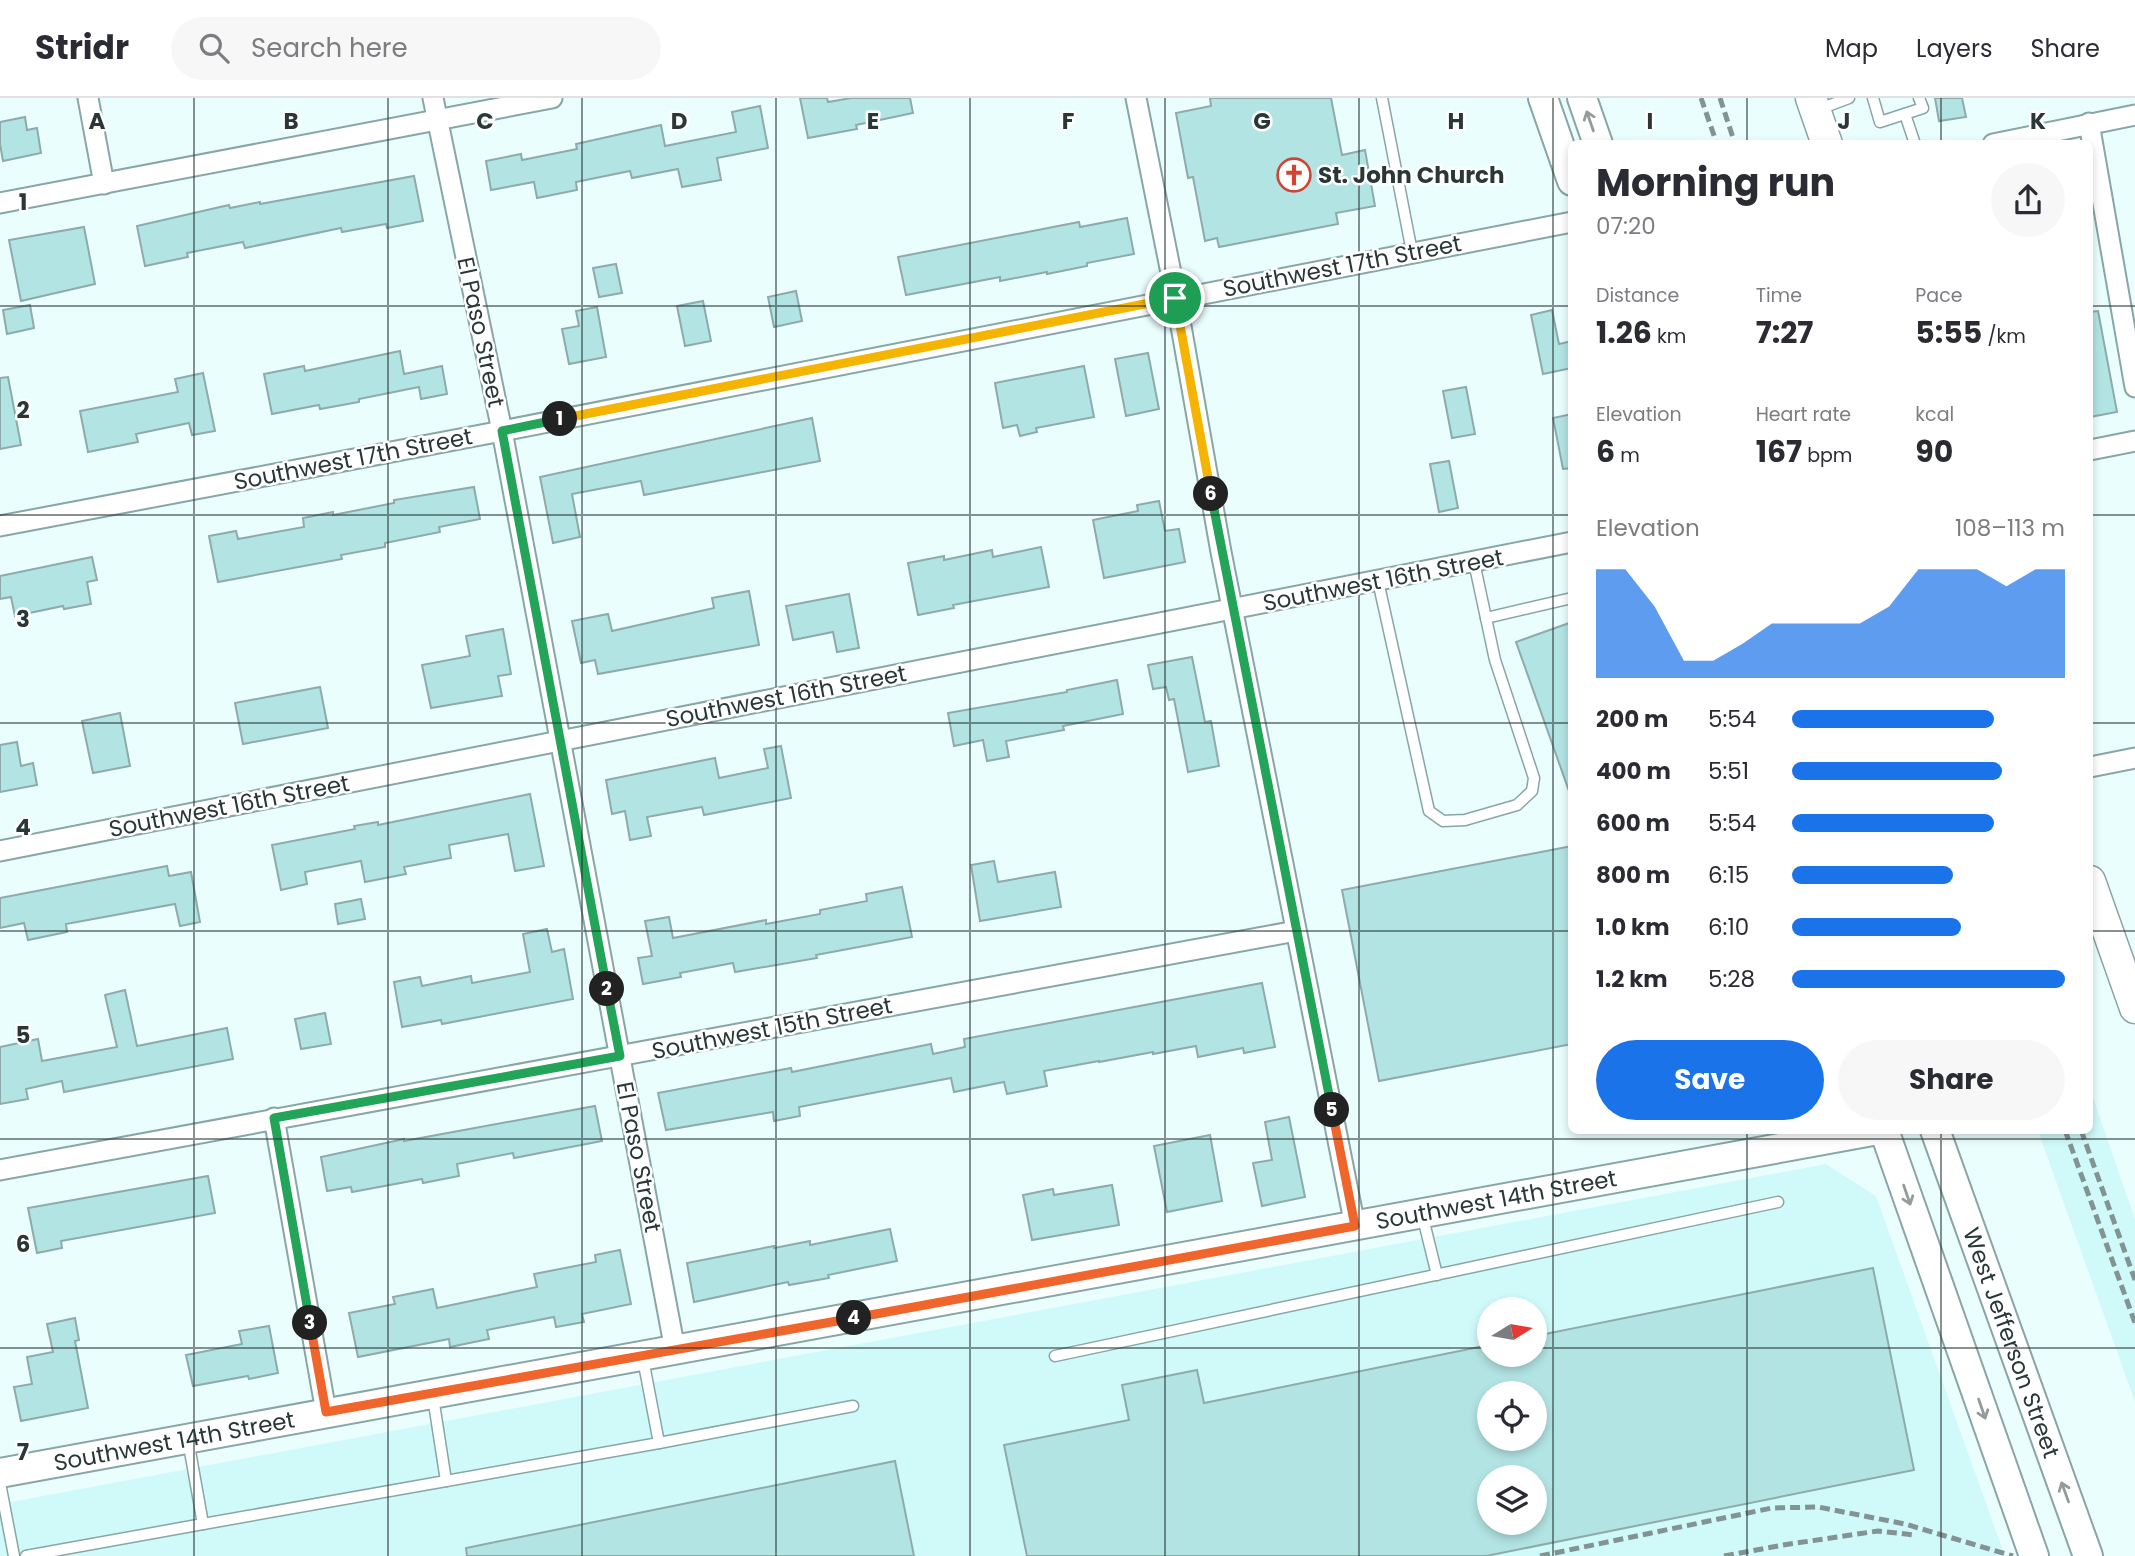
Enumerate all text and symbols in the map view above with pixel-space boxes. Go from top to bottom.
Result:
search box [171,17,661,80]
text: Stridr [35,24,129,71]
icon: search [195,29,233,67]
text: Search here [251,30,408,66]
text: Map [1825,32,1878,65]
text: Layers [1916,32,1992,65]
text: Share [2030,32,2100,65]
text: A [89,105,106,137]
text: B [283,105,299,137]
text: C [476,105,494,137]
text: D [671,105,687,137]
text: E [867,105,879,137]
text: F [1062,105,1074,137]
text: G [1253,105,1271,137]
text: H [1448,105,1464,137]
text: I [1647,105,1653,137]
text: J [1837,105,1851,137]
text: K [2030,105,2046,137]
one-way arrow [1583,110,1595,132]
church icon: St. John Church [1275,156,1313,194]
text: Morning run [1596,156,1835,209]
place label: St. John Church [1318,159,1504,191]
button: share [1991,163,2065,237]
text: 1 [19,186,27,218]
text: 07:20 [1596,210,1656,242]
street label: Southwest 17th Street [1220,227,1464,305]
street label: El Paso Street [449,254,513,410]
pin [1145,268,1205,328]
icon: arrive [1156,279,1194,317]
text: Distance [1596,282,1679,309]
text: Time [1756,282,1802,309]
text: Pace [1915,282,1963,309]
text: 1.26 [1596,311,1652,354]
text: 7:27 [1756,311,1813,354]
text: 5:55 [1915,311,1982,354]
text: km [1652,323,1686,350]
text: /km [1982,323,2026,350]
text: 2 [16,394,30,426]
text: Elevation [1596,401,1682,428]
text: Heart rate [1756,401,1851,428]
text: kcal [1915,401,1954,428]
pin: 1 [542,402,578,436]
text: 1 [556,405,563,432]
street label: Southwest 17th Street [231,420,475,498]
text: 6 [1596,430,1615,473]
text: 167 [1756,430,1802,473]
text: 90 [1915,430,1953,473]
text: m [1615,442,1640,469]
text: bpm [1802,442,1852,469]
pin: 6 [1194,476,1228,512]
text: 6 [1204,480,1217,507]
text: Elevation [1596,512,1700,544]
text: 108–113 m [1955,512,2065,544]
street label: Southwest 16th Street [1260,541,1506,619]
text: 3 [16,603,30,635]
street label: Southwest 16th Street [663,657,909,735]
text: 200 m [1596,703,1668,735]
text: 5:54 [1708,703,1756,735]
text: 400 m [1596,755,1671,787]
text: 5:51 [1708,755,1749,787]
street label: Southwest 16th Street [106,767,352,845]
text: 600 m [1596,807,1670,839]
text: 5:54 [1708,807,1756,839]
text: 4 [15,811,31,843]
text: 800 m [1596,859,1670,891]
text: 6:15 [1708,859,1749,891]
text: 1.0 km [1596,911,1670,943]
text: 6:10 [1708,911,1749,943]
text: 1.2 km [1596,963,1668,995]
text: 5:28 [1708,963,1755,995]
pin: 2 [590,972,624,1006]
text: 2 [601,975,612,1002]
street label: Southwest 15th Street [649,989,895,1067]
text: 5 [16,1019,30,1051]
button: Save [1596,1040,1824,1120]
button: Share [1838,1040,2065,1120]
street label: El Paso Street [609,1079,669,1235]
pin: 5 [1314,1093,1350,1128]
text: 5 [1325,1096,1338,1123]
street label: Southwest 14th Street [1373,1162,1619,1237]
one-way arrow [1902,1183,1914,1205]
street label: West Jefferson Street [1955,1223,2067,1462]
text: 6 [16,1228,30,1260]
north arrow [1477,1297,1547,1367]
map controls [1477,1297,1547,1535]
pin: 4 [836,1300,872,1336]
text: 4 [847,1304,860,1331]
pin: 3 [292,1306,328,1340]
text: 3 [304,1309,315,1336]
button: locate [1477,1381,1547,1451]
one-way arrow [1977,1398,1990,1420]
street label: Southwest 14th Street [51,1404,297,1479]
text: 7 [17,1436,29,1468]
button: layers [1477,1465,1547,1535]
one-way arrow [2058,1481,2070,1503]

